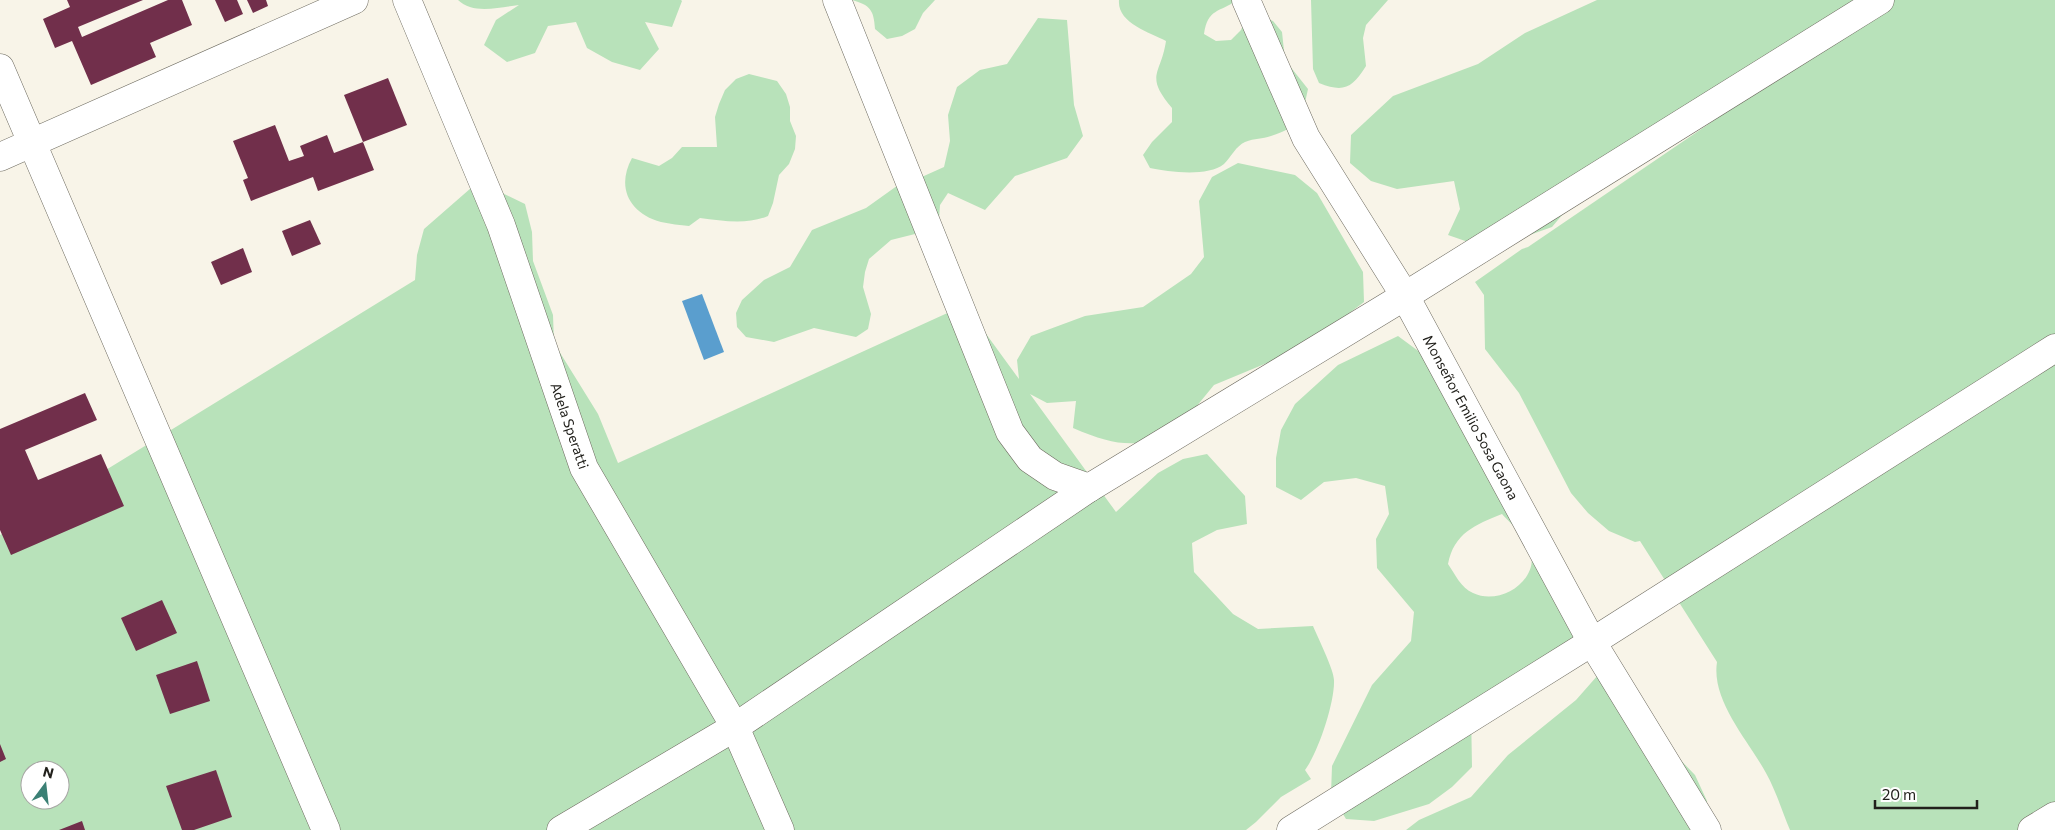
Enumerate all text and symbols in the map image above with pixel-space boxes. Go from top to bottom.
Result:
street label: Monseñor Emilio Sosa Gaona [1420,332,1522,503]
street label: Adela Speratti [547,380,593,471]
north arrow [20,760,70,810]
text: N [41,762,56,782]
scale bar [1875,778,1978,810]
text: 20 m [1882,785,1916,803]

